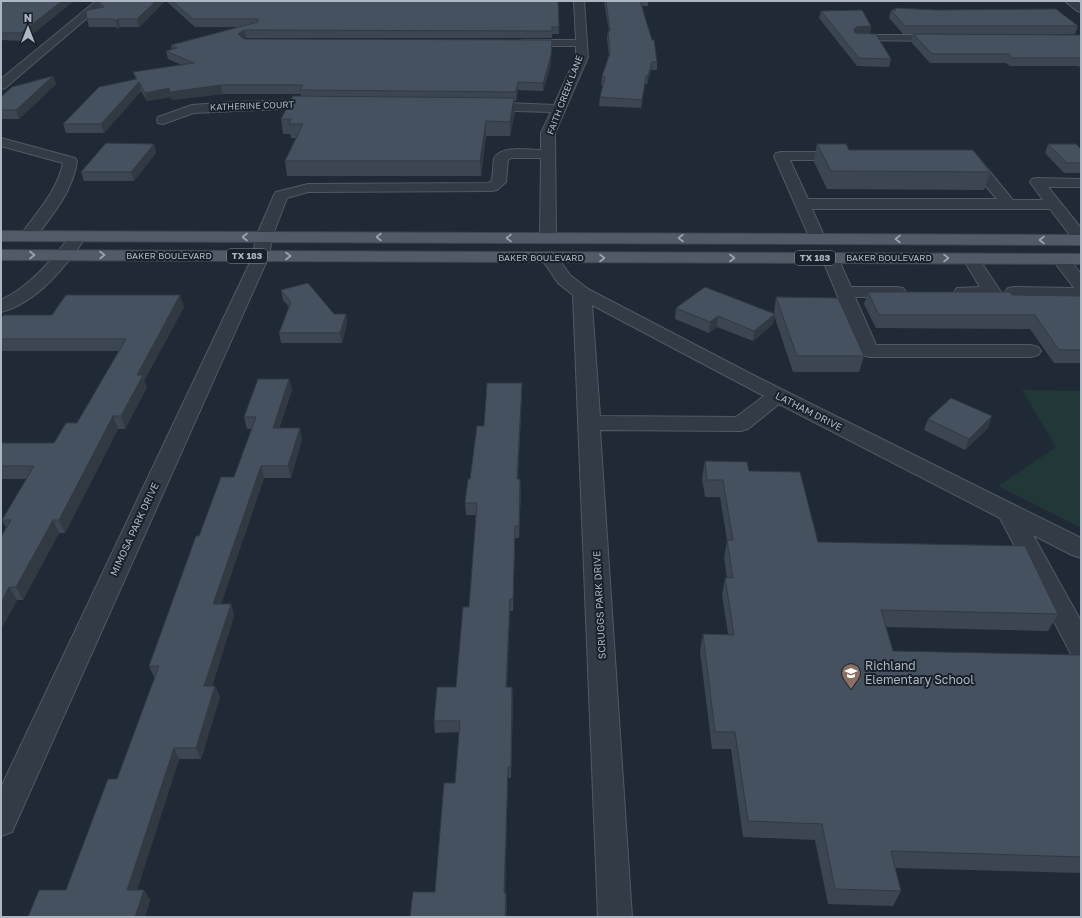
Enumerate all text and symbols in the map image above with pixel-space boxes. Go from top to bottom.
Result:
north arrow [8,8,48,48]
text: N [24,11,32,24]
street label: FAITH CREEK LANE [544,54,585,136]
street label: KATHERINE COURT [210,99,295,112]
one-way arrow [242,233,248,241]
one-way arrow [376,233,382,241]
one-way arrow [506,234,512,242]
one-way arrow [678,234,684,242]
one-way arrow [895,235,901,243]
one-way arrow [1039,236,1045,244]
road number: TX 183 [227,249,267,263]
street label: BAKER BOULEVARD [126,250,212,261]
one-way arrow [29,251,35,259]
one-way arrow [99,251,105,259]
road number: TX 183 [795,251,835,265]
one-way arrow [285,252,291,260]
street label: BAKER BOULEVARD [498,252,584,263]
street label: BAKER BOULEVARD [846,252,932,263]
one-way arrow [599,254,605,262]
one-way arrow [729,254,735,262]
one-way arrow [943,254,949,263]
street label: LATHAM DRIVE [774,389,844,433]
street label: MIMOSA PARK DRIVE [107,480,161,578]
street label: SCRUGGS PARK DRIVE [590,550,608,660]
place label: Richland Elementary School [865,658,974,687]
school or university icon: Richland Elementary School [840,662,862,690]

